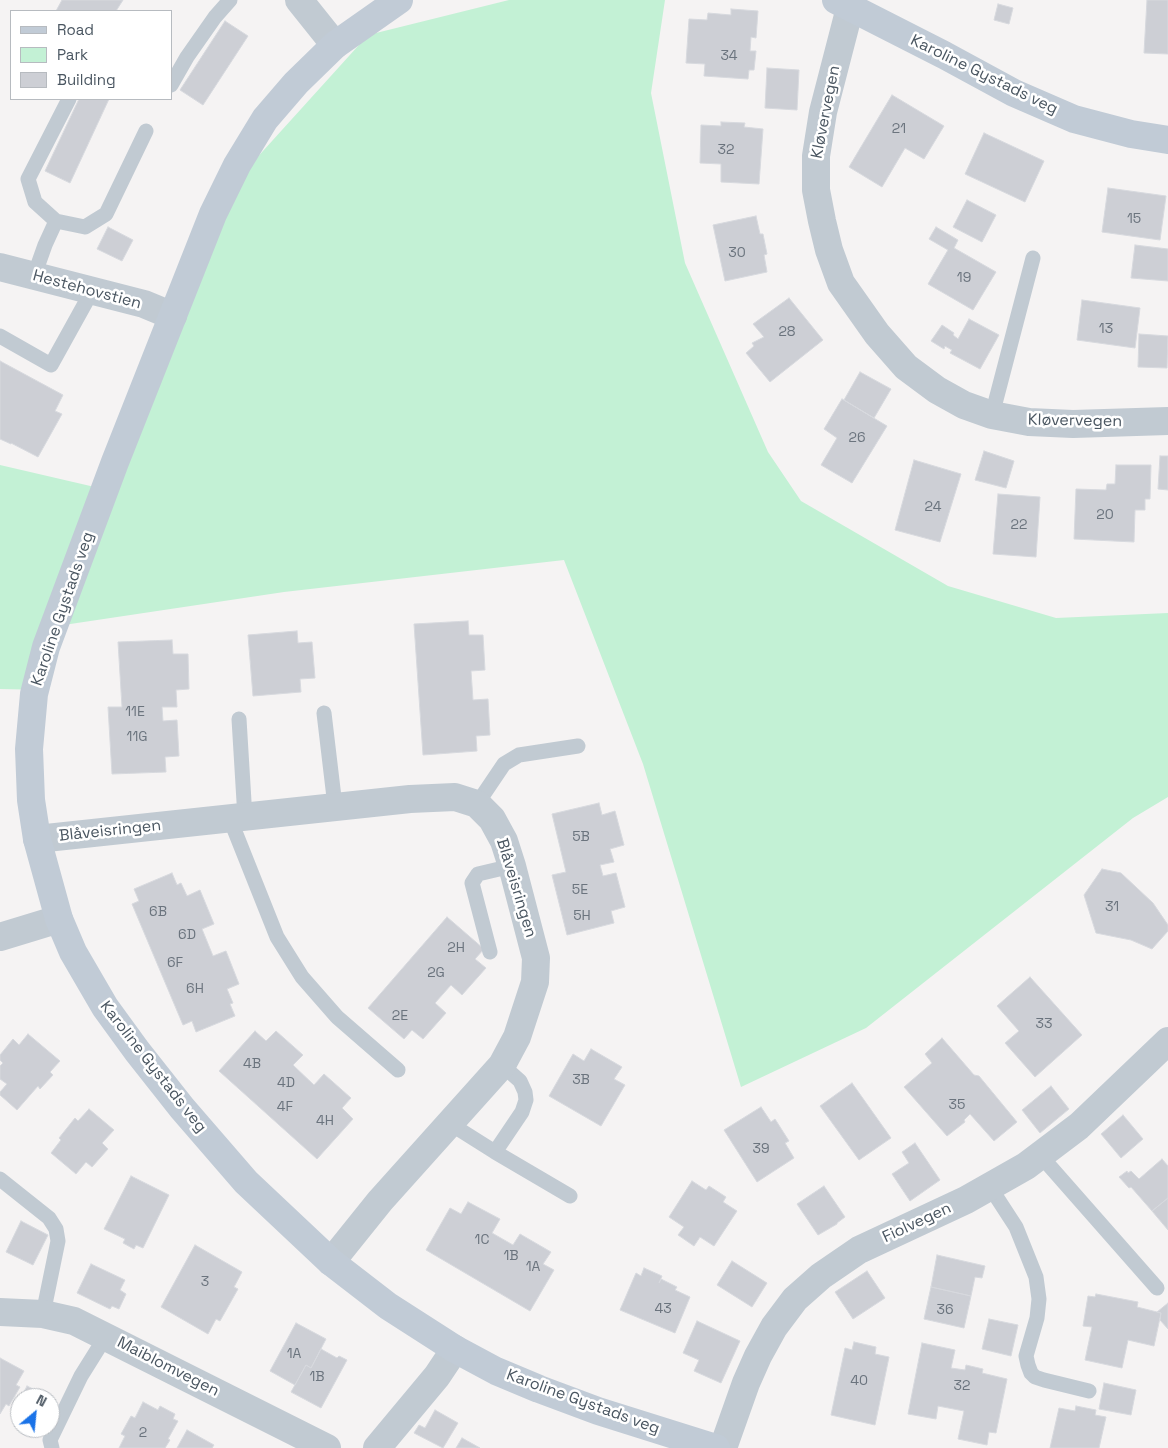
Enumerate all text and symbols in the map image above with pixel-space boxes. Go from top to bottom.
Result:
legend [10,10,172,100]
text: Road [57,20,94,39]
street label: Karoline Gystads veg [907,31,1061,119]
text: Park [57,45,88,64]
house number: 34 [720,48,738,64]
street label: Kløvervegen [808,64,844,160]
text: Building [57,70,116,89]
house number: 21 [892,121,906,137]
house number: 32 [718,142,734,158]
house number: 15 [1127,211,1141,227]
house number: 30 [728,245,746,261]
street label: Hestehovstien [31,266,143,314]
house number: 19 [957,270,971,286]
house number: 13 [1099,321,1113,337]
house number: 28 [778,324,796,340]
street label: Kløvervegen [1028,411,1122,431]
house number: 26 [848,430,866,446]
house number: 24 [925,499,941,515]
house number: 20 [1096,507,1114,523]
house number: 22 [1011,517,1027,533]
street label: Karoline Gystads veg [28,529,98,689]
house number: 11E [125,704,145,720]
house number: 11G [127,729,147,745]
street label: Blåveisringen [58,816,162,846]
house number: 5B [572,829,590,845]
street label: Blåveisringen [492,836,540,940]
house number: 5E [572,882,588,898]
house number: 31 [1105,899,1119,915]
house number: 6B [149,904,167,920]
house number: 5H [573,908,591,924]
house number: 6D [178,927,196,943]
house number: 2H [447,940,465,956]
house number: 6F [167,955,183,971]
house number: 2G [427,965,445,981]
house number: 6H [186,981,204,997]
street label: Karoline Gystads veg [96,997,210,1137]
house number: 2E [392,1008,408,1024]
house number: 33 [1036,1016,1052,1032]
house number: 4B [243,1056,261,1072]
house number: 3B [572,1072,590,1088]
house number: 4D [277,1075,295,1091]
house number: 35 [949,1097,965,1113]
house number: 4F [277,1099,293,1115]
house number: 4H [316,1113,334,1129]
house number: 39 [752,1141,770,1157]
street label: Fiolvegen [880,1199,954,1247]
house number: 1C [475,1232,489,1248]
house number: 1B [503,1248,519,1264]
house number: 1A [526,1259,540,1275]
house number: 3 [201,1274,209,1290]
house number: 43 [654,1301,672,1317]
house number: 36 [936,1302,954,1318]
street label: Maiblomvegen [114,1333,222,1401]
house number: 1A [287,1346,301,1362]
street label: Karoline Gystads veg [504,1365,662,1439]
house number: 1B [309,1369,325,1385]
house number: 40 [850,1373,868,1389]
house number: 32 [954,1378,970,1394]
north arrow [10,1388,60,1438]
text: N [33,1390,50,1411]
house number: 2 [139,1425,147,1441]

